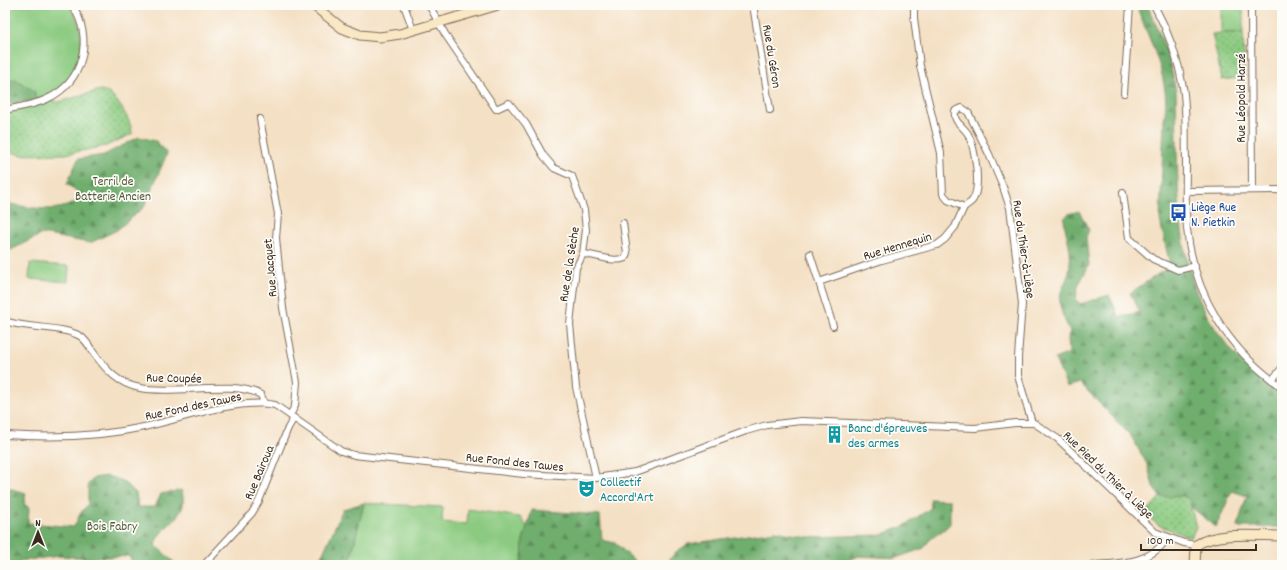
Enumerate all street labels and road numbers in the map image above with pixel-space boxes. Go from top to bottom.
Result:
street label: Rue du Géron [756,23,785,90]
street label: Rue Léopold Harzé [1233,53,1252,143]
street label: Rue du Thier-à-Liège [1006,199,1039,300]
street label: Rue de la Sèche [555,225,586,303]
street label: Rue Hennequin [861,228,934,267]
street label: Rue Jacquet [259,238,284,298]
street label: Rue Coupée [146,370,202,389]
street label: Rue Fond des Tawes [143,388,244,427]
street label: Rue Pied du Thier à Liège [1058,427,1157,524]
street label: Rue Bairoua [240,442,281,503]
street label: Rue Fond des Tawes [465,449,565,478]

